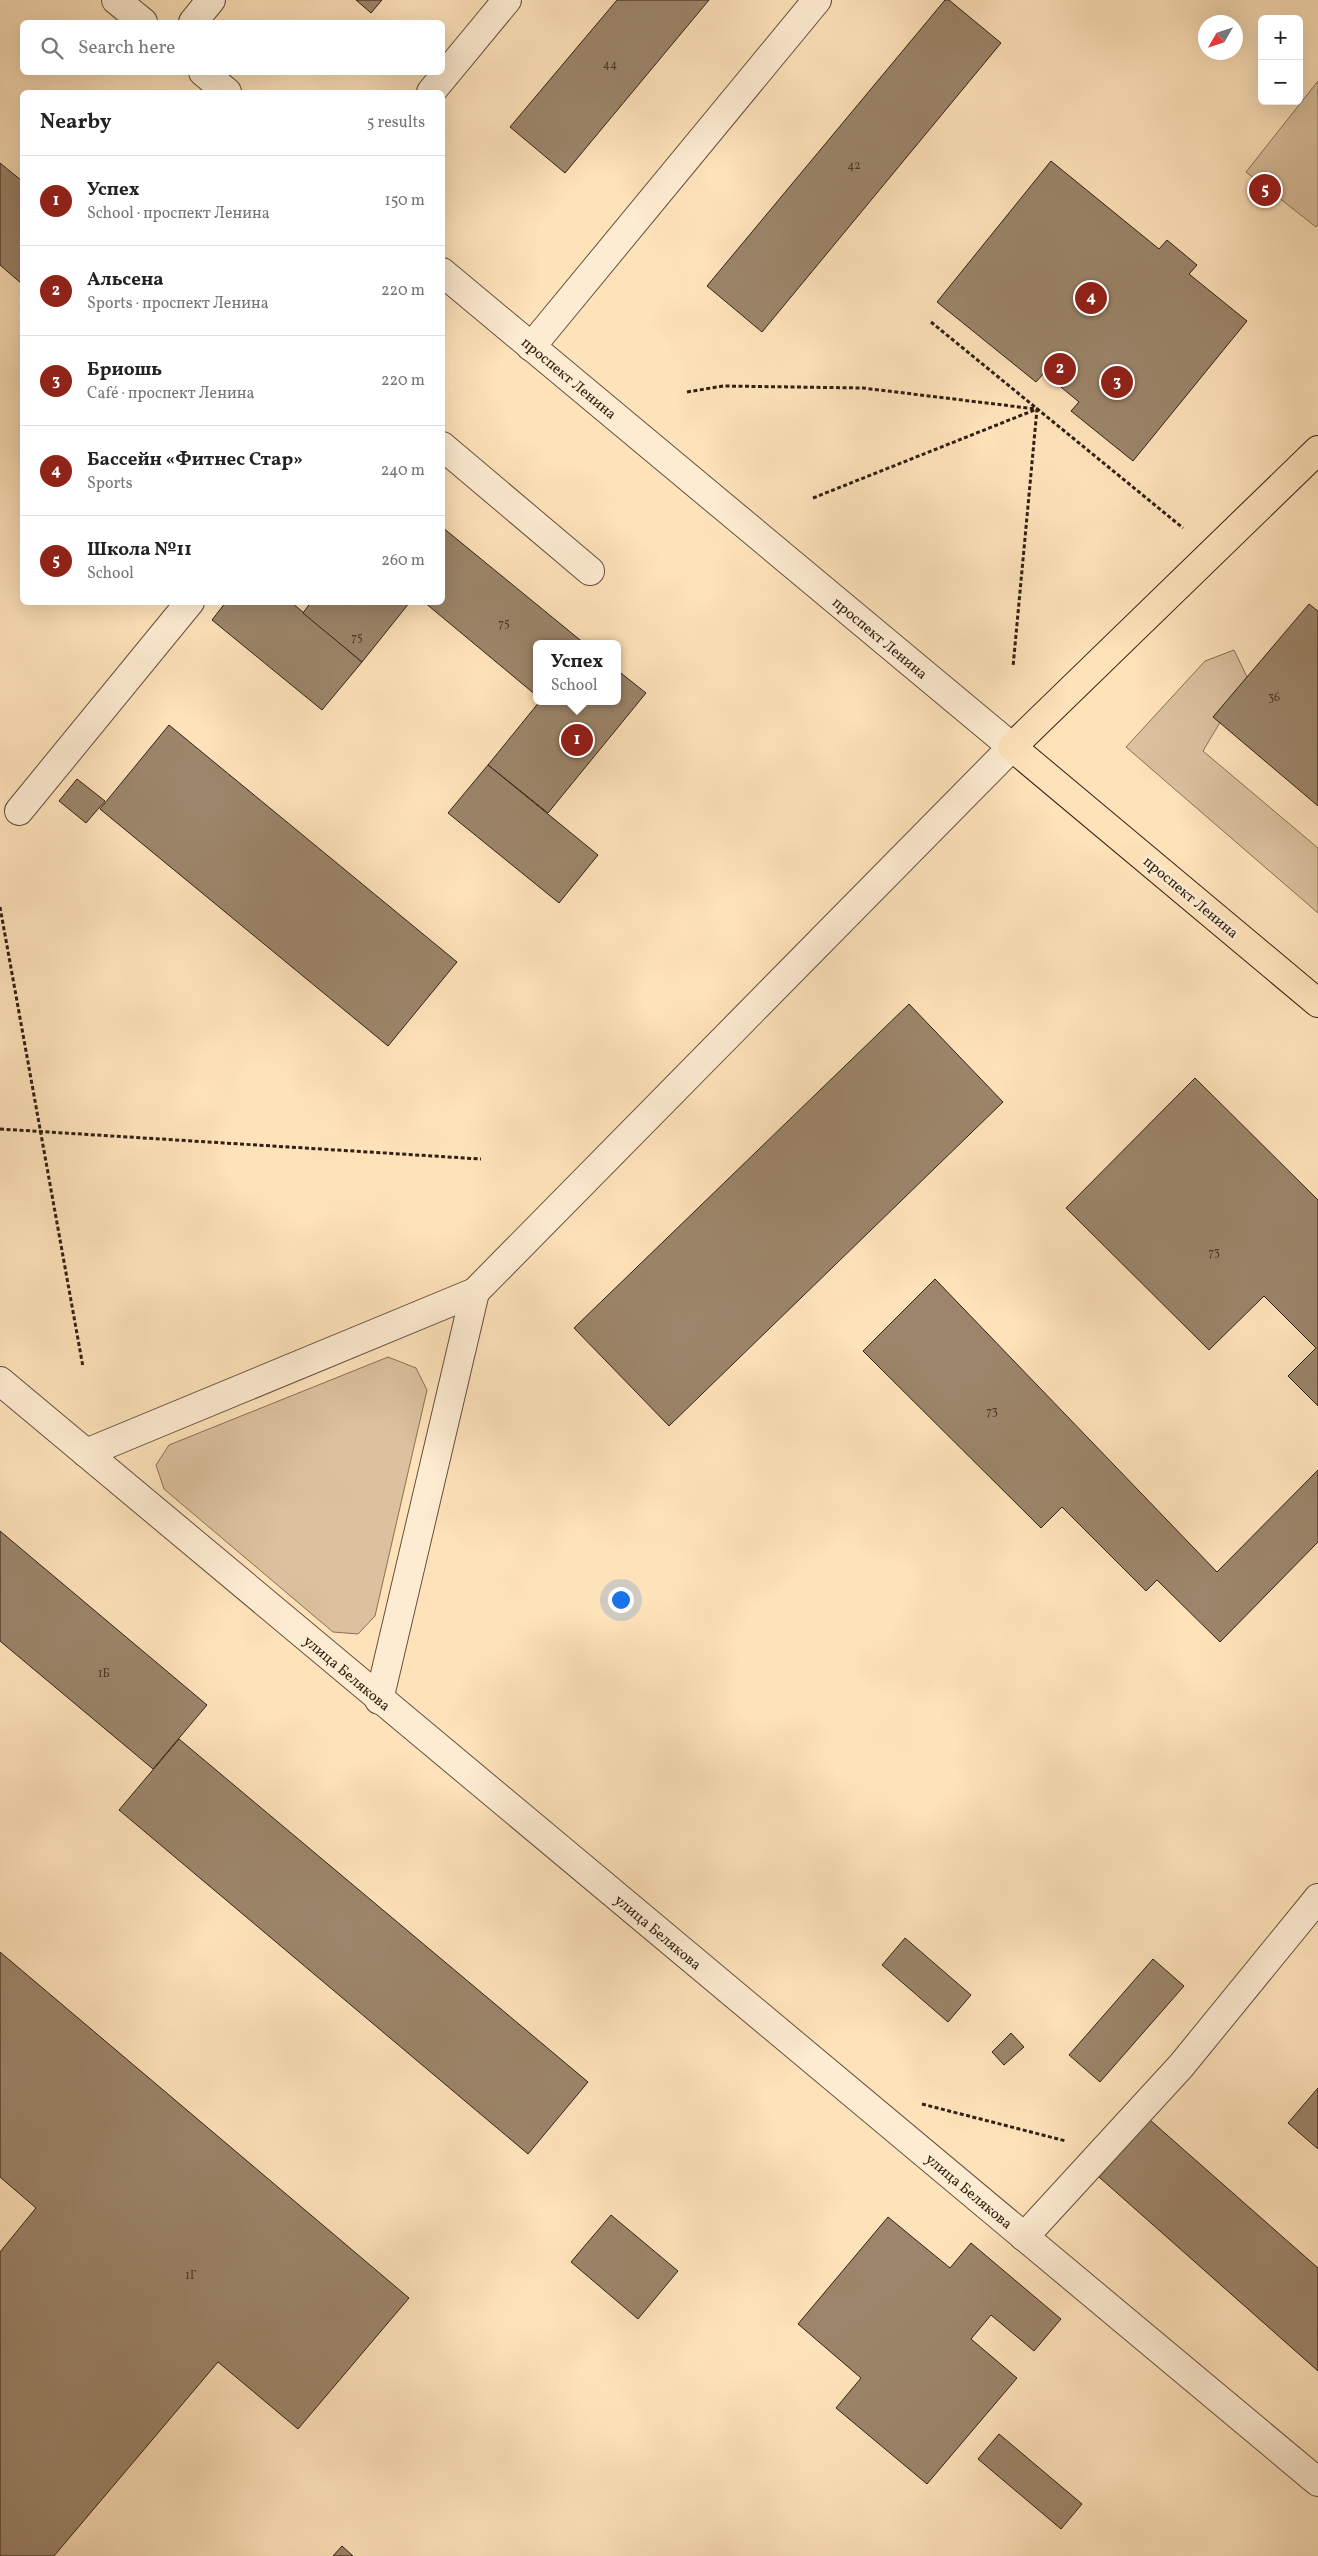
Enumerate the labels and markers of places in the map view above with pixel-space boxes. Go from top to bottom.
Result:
pin: 5 [1249,171,1281,209]
pin: 4 [1075,279,1107,317]
pin: 2 [1044,350,1076,388]
pin: 3 [1101,363,1133,401]
pin: 1 [561,721,593,759]

